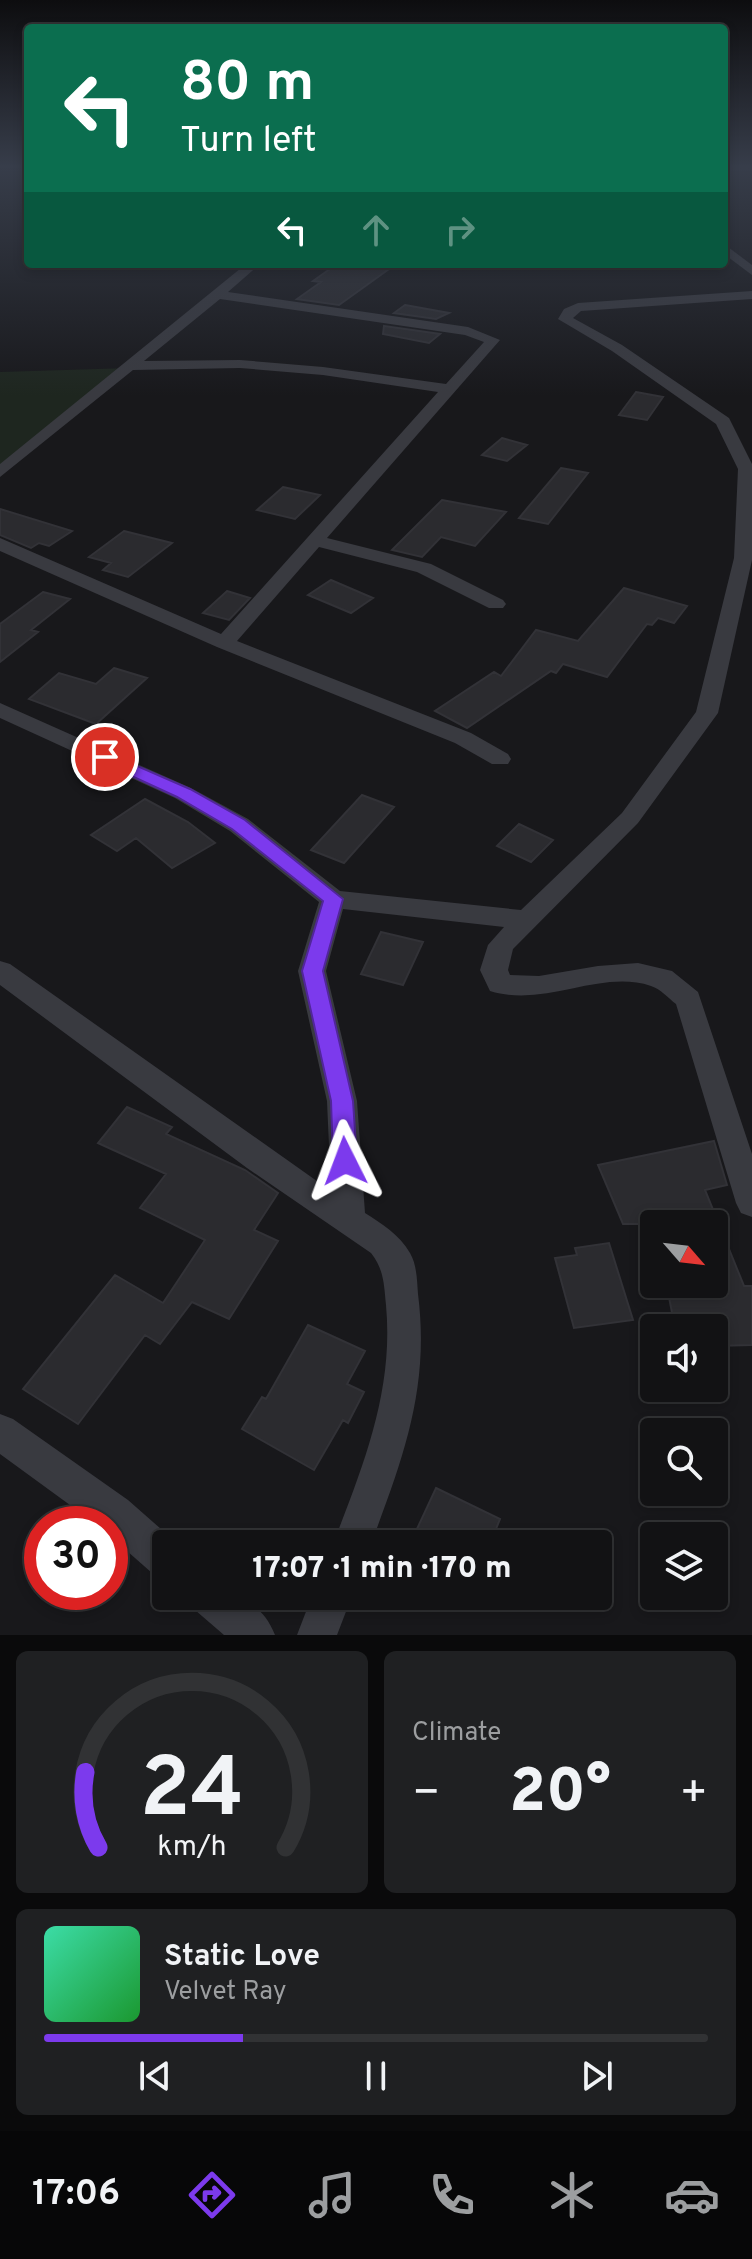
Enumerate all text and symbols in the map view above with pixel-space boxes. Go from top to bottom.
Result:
text: 80 m [180,50,314,120]
icon: left [48,56,152,160]
text: Turn left [180,119,317,165]
icon: left [270,208,314,252]
icon: ahead [354,208,398,252]
icon: right [438,208,482,252]
pin [71,723,139,791]
icon: arrive [83,735,127,779]
position arrow [303,1119,387,1203]
north arrow [640,1210,728,1298]
map controls [640,1210,728,1610]
button: sound [640,1314,728,1402]
button: search [640,1418,728,1506]
speed limit sign: 30 [24,1506,128,1610]
button: layers [640,1522,728,1610]
text: 17:07 · 1 min · 170 m [252,1551,512,1588]
text: Climate [412,1717,501,1750]
text: 24 [140,1741,244,1846]
text: 20° [509,1757,611,1833]
text: − [412,1767,440,1823]
text: + [680,1767,708,1823]
text: km/h [157,1830,227,1866]
text: Static Love [164,1939,320,1976]
text: Velvet Ray [164,1976,287,2009]
icon: previous [133,2054,177,2098]
icon: pause [354,2054,398,2098]
icon: next [575,2054,619,2098]
icon: directions [184,2167,240,2223]
icon: music [304,2167,360,2223]
icon: phone [424,2167,480,2223]
icon: climate [544,2167,600,2223]
icon: car [664,2167,720,2223]
text: 17:06 [32,2172,120,2218]

